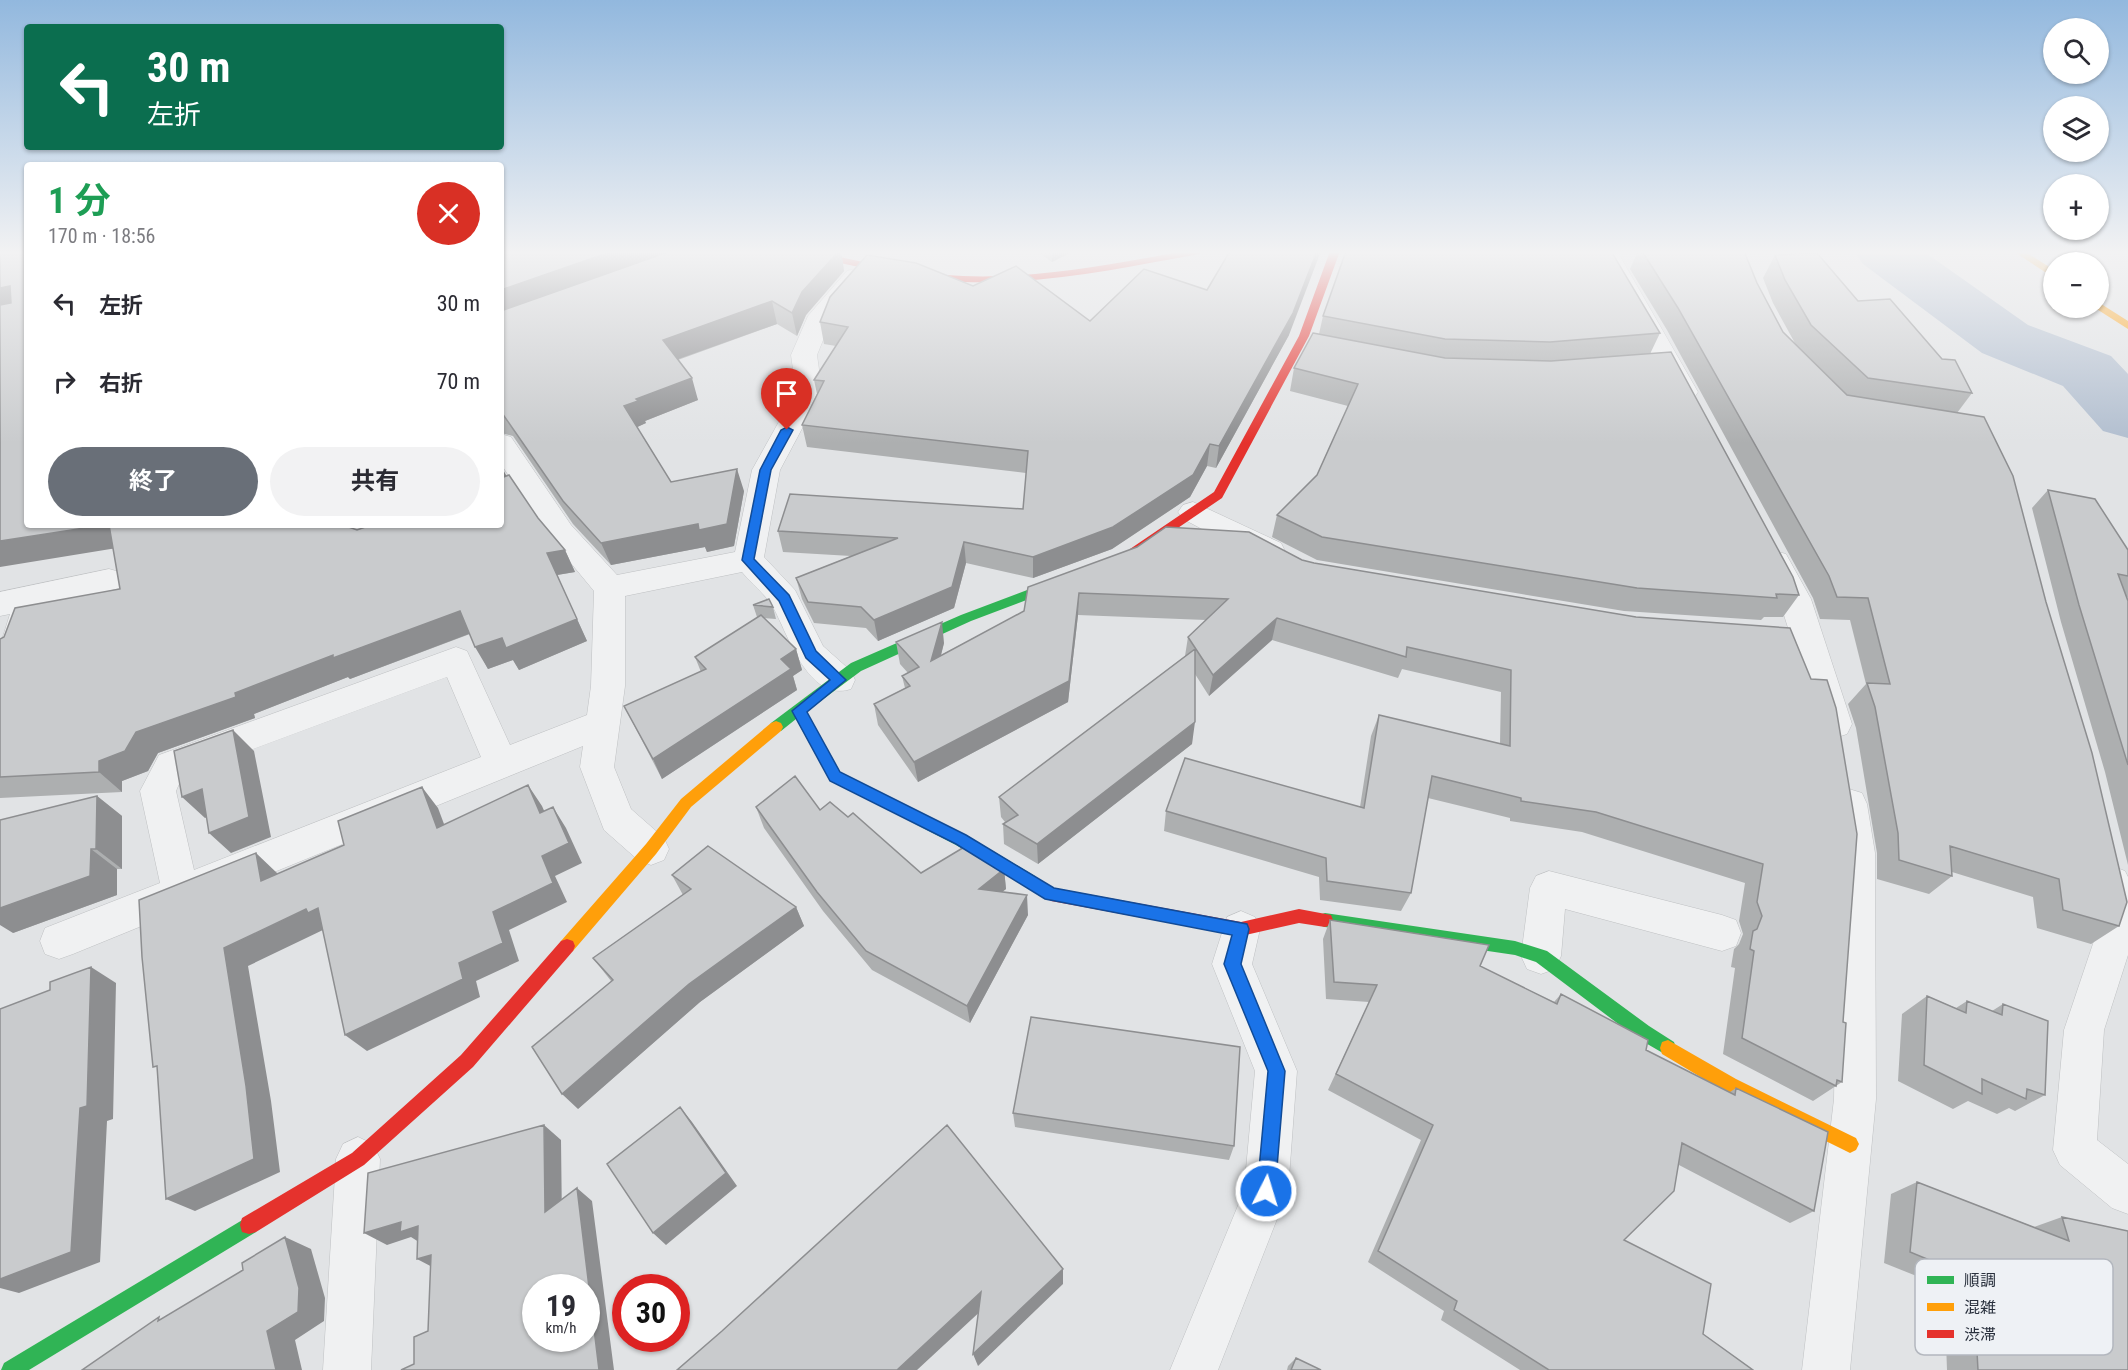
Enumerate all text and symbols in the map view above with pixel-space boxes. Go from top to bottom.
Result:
map controls [2043,18,2109,318]
button: search [2043,18,2109,84]
text: 30 m [147,43,230,92]
icon: left [48,48,126,126]
button: layers [2043,96,2109,162]
text: 左折 [147,99,201,131]
button: + [2043,174,2109,240]
text: 1 分 [48,180,111,222]
button: close [417,182,480,245]
text: 170 m · 18:56 [48,224,155,248]
button: − [2043,252,2109,318]
icon: left [48,287,81,320]
text: 30 m [437,291,480,316]
text: 左折 [99,293,143,318]
icon: right [48,365,81,398]
pin [761,368,812,430]
text: 70 m [437,369,480,394]
text: 右折 [99,371,143,396]
icon: arrive [770,377,803,410]
button: 終了 [48,447,258,516]
button: 共有 [270,447,480,516]
position arrow [1234,1159,1298,1223]
legend [1915,1259,2113,1355]
text: 順調 [1964,1271,1996,1290]
speed limit sign: 30 [612,1274,690,1352]
text: 19 [546,1288,576,1323]
text: 混雑 [1964,1298,1996,1317]
text: km/h [546,1319,576,1337]
text: 渋滞 [1964,1325,1996,1344]

